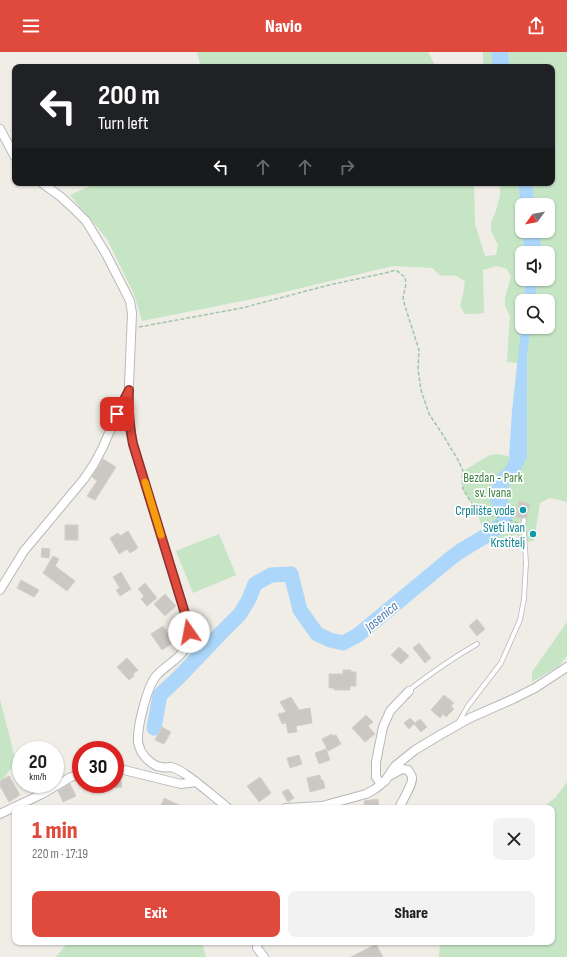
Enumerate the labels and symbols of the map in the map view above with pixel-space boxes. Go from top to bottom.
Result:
north arrow [515,198,555,238]
pin [100,397,134,431]
park label: Bezdan - Park sv. Ivana [463,470,523,501]
place label: Crpilište vode [455,503,515,519]
marker: Crpilište vode [518,505,528,515]
place label: Sveti Ivan Krstitelj [483,520,525,551]
marker: Sveti Ivan Krstitelj [528,529,538,539]
water label: Jasenica [360,597,402,636]
position arrow [168,611,210,653]
speed limit sign: 30 [72,741,124,793]

